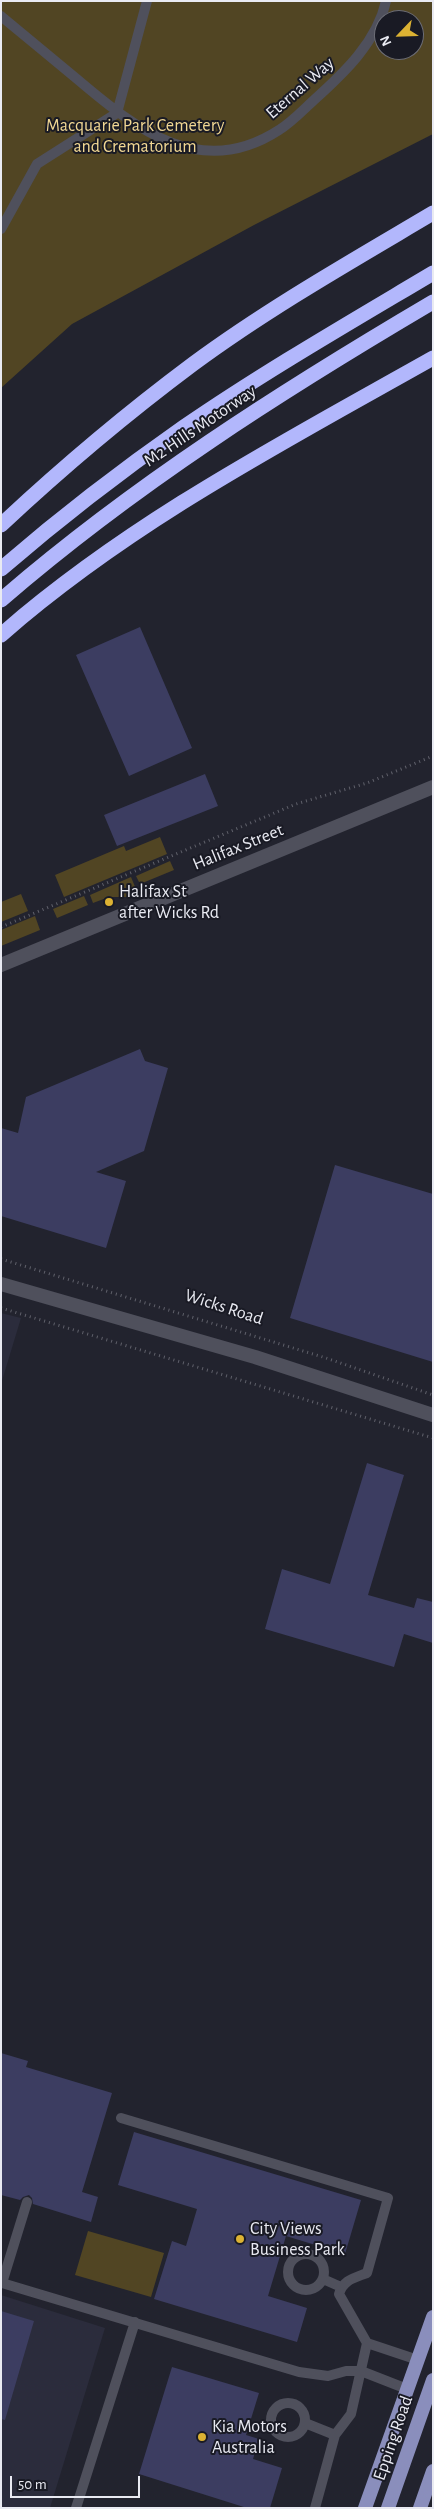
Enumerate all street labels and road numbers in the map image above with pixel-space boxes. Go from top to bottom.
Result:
street label: Eternal Way [261,52,339,124]
street label: M2 Hills Motorway [140,380,260,472]
street label: Halifax Street [190,819,286,875]
street label: Wicks Road [182,1284,266,1330]
street label: Epping Road [368,2393,418,2483]

